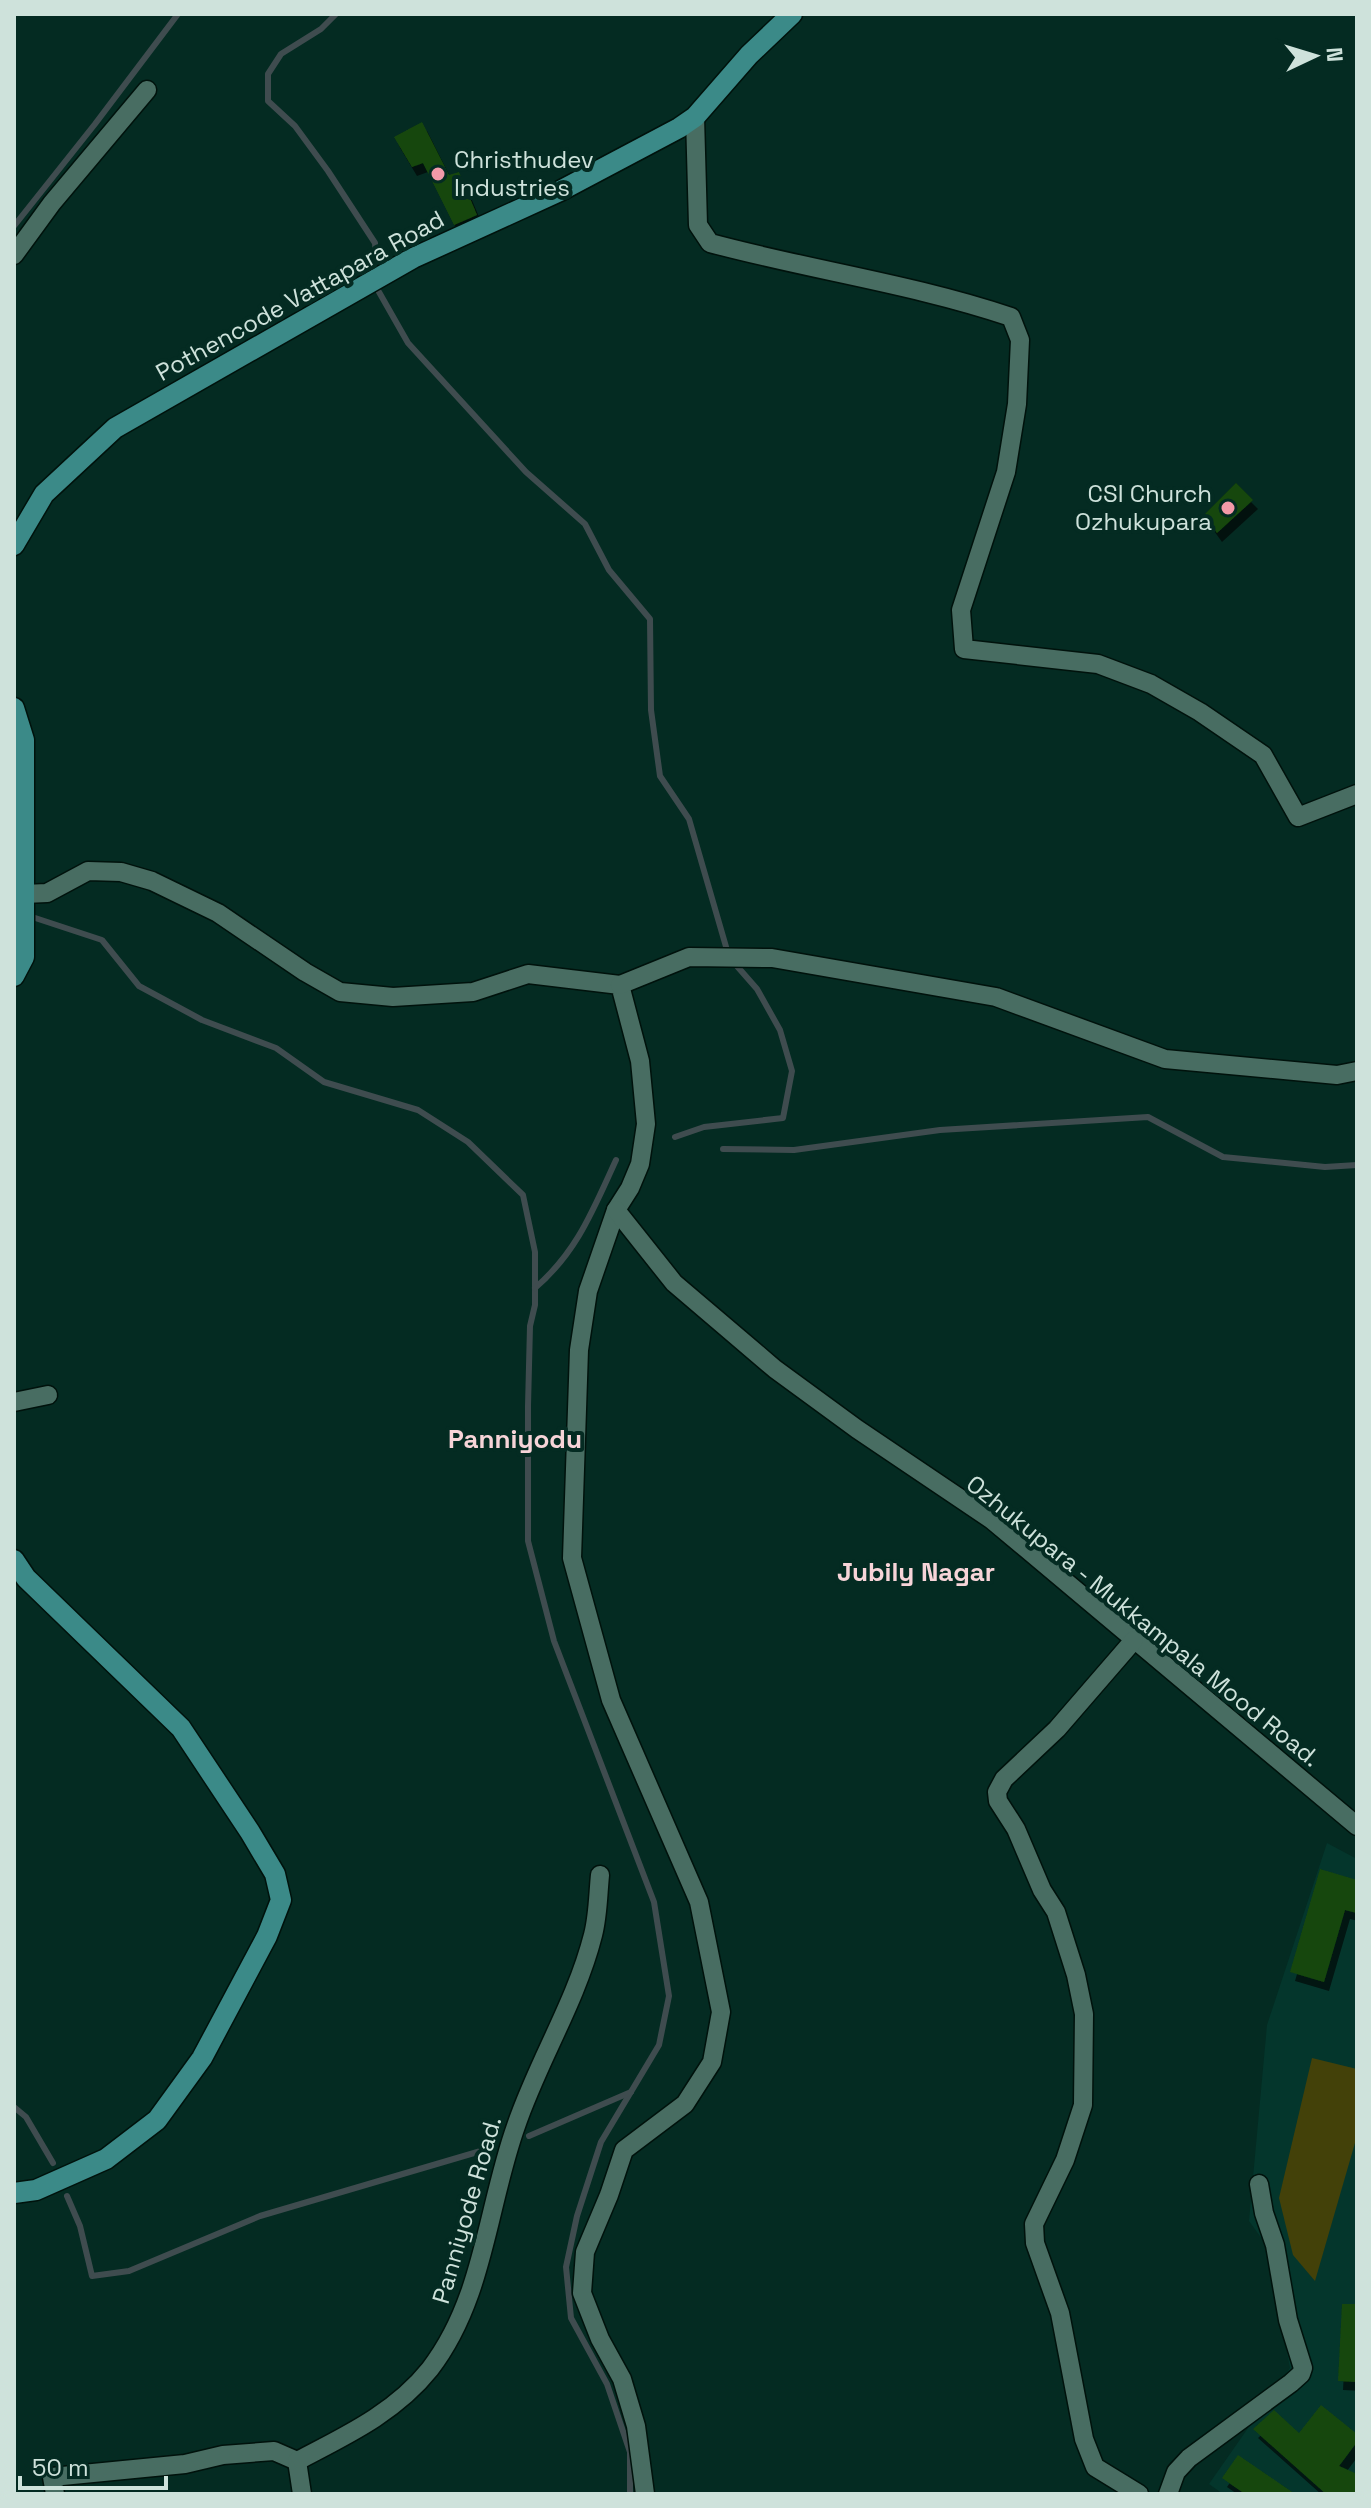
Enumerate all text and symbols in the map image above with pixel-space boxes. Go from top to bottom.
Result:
north arrow [1275,16,1355,96]
text: N [1320,46,1349,63]
place label: Christhudev Industries [454,144,594,203]
marker: Christhudev Industries [429,165,447,183]
street label: Pothencode Vattapara Road [150,203,449,388]
place label: CSI Church Ozhukupara [1075,478,1212,537]
marker: CSI Church Ozhukupara [1219,499,1237,517]
district label: Panniyodu [448,1422,582,1456]
street label: Ozhukupara - Mukkampala Mood Road. [960,1468,1327,1773]
district label: Jubily Nagar [837,1555,995,1589]
street label: Panniyode Road. [425,2113,508,2307]
scale bar [20,2440,166,2490]
text: 50 m [32,2452,89,2483]

